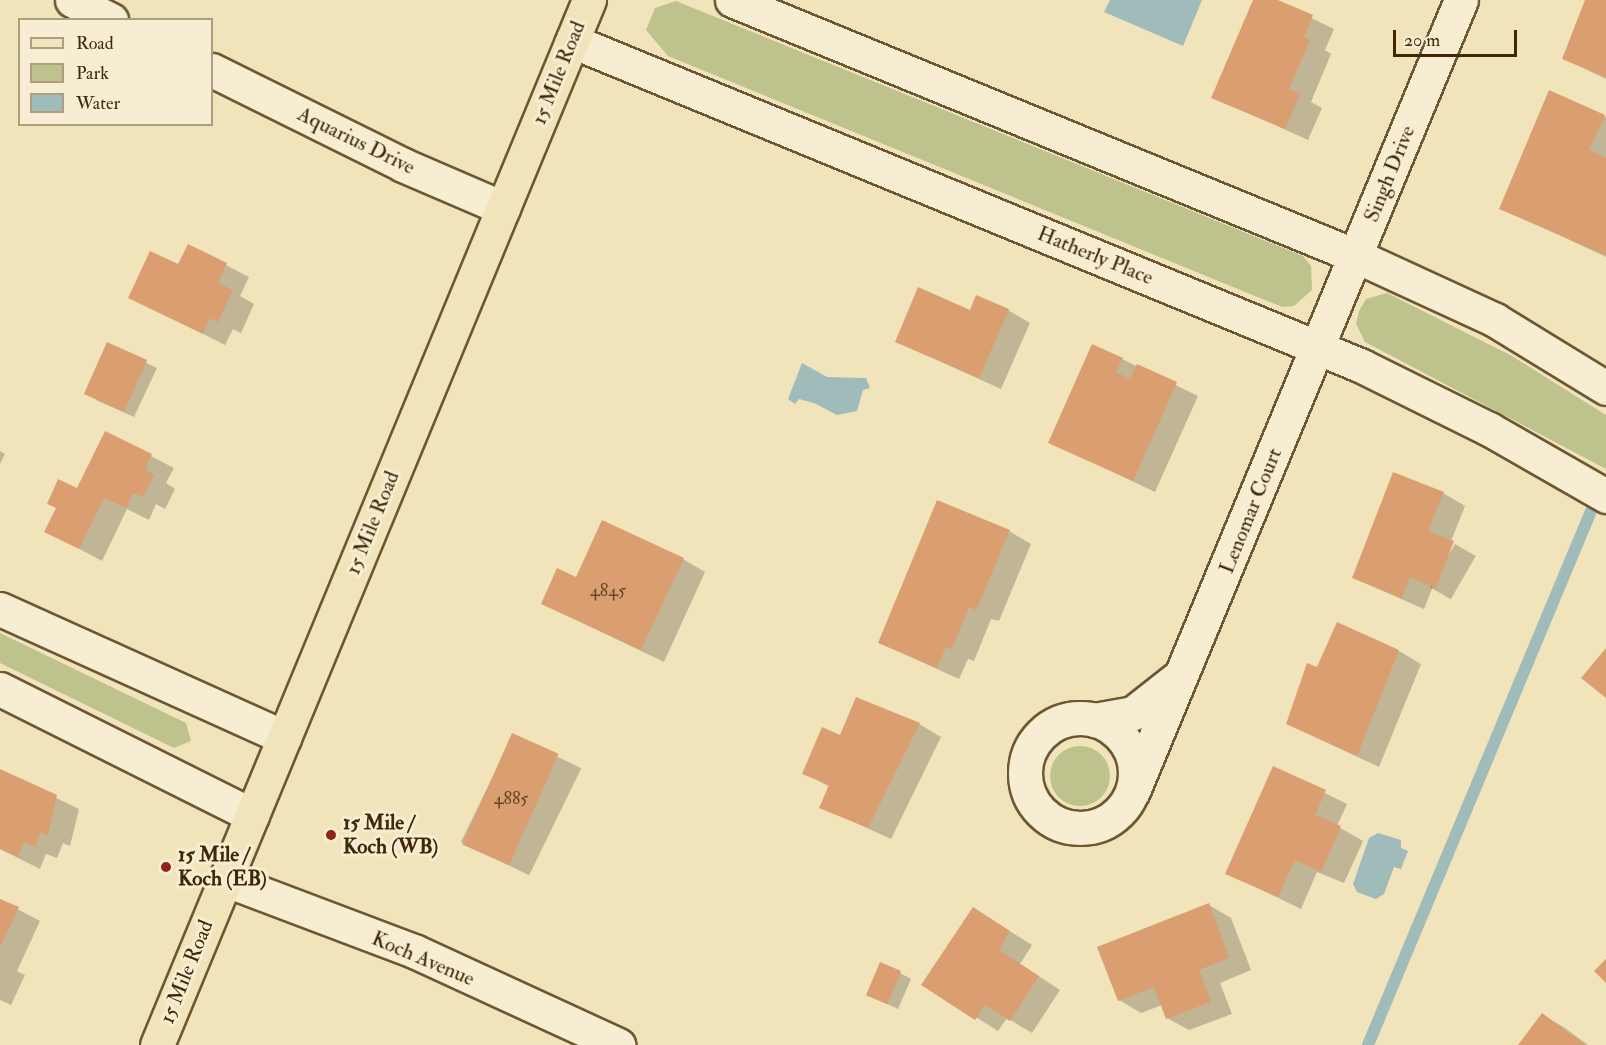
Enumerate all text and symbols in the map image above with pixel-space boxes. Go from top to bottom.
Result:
legend [18,18,213,126]
street label: 15 Mile Road [527,18,591,128]
scale bar [1396,18,1520,56]
text: 20 m [1404,29,1440,52]
text: Road [76,32,114,55]
text: Park [76,62,109,85]
text: Water [76,92,120,115]
street label: Aquarius Drive [293,102,419,180]
street label: Singh Drive [1359,122,1421,226]
street label: Hatherly Place [1033,221,1157,291]
street label: Lenomar Court [1214,445,1288,577]
street label: 15 Mile Road [341,468,405,578]
house number: 4845 [590,580,626,602]
house number: 4885 [494,788,528,810]
place label: 15 Mile / Koch (WB) [343,810,438,860]
marker: 15 Mile / Koch (WB) [324,828,338,842]
place label: 15 Mile / Koch (EB) [178,842,267,892]
marker: 15 Mile / Koch (EB) [159,860,173,874]
street label: 15 Mile Road [155,917,219,1027]
street label: Koch Avenue [368,926,478,992]

